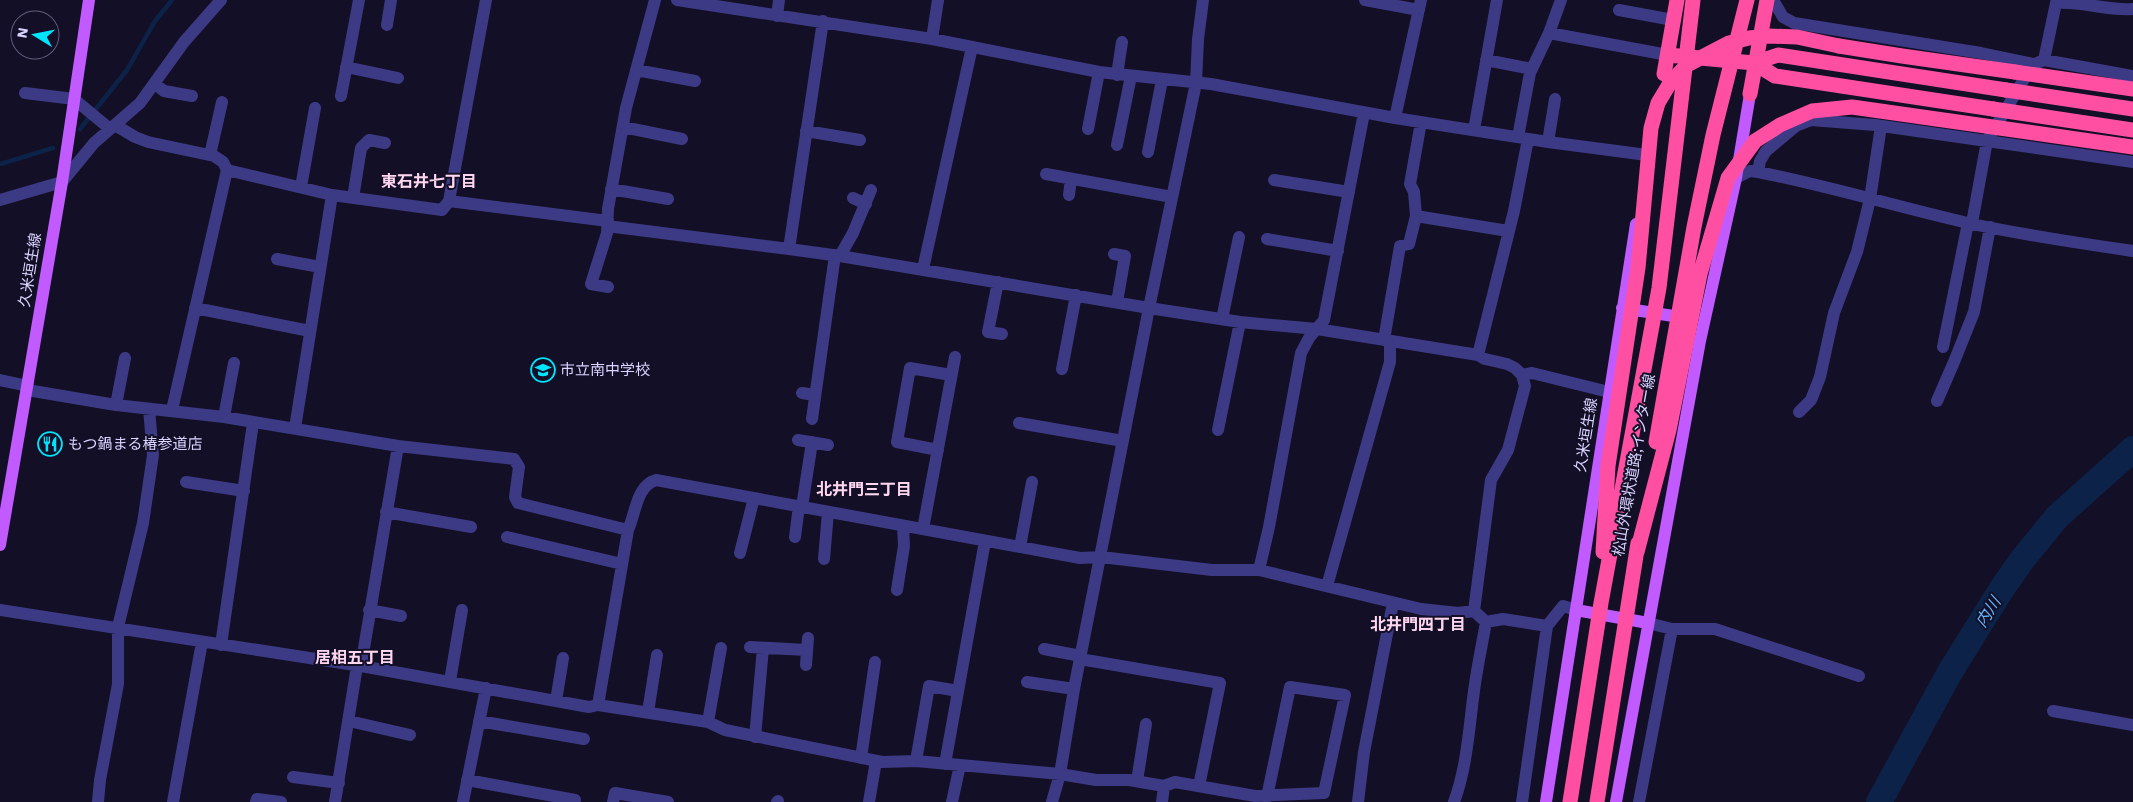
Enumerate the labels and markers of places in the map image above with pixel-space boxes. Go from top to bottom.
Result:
school or university icon: 市立南中学校 [530,357,556,383]
place label: 市立南中学校 [560,361,650,379]
restaurant icon: もつ鍋まる椿参道店 [37,431,63,457]
place label: もつ鍋まる椿参道店 [68,435,202,453]

